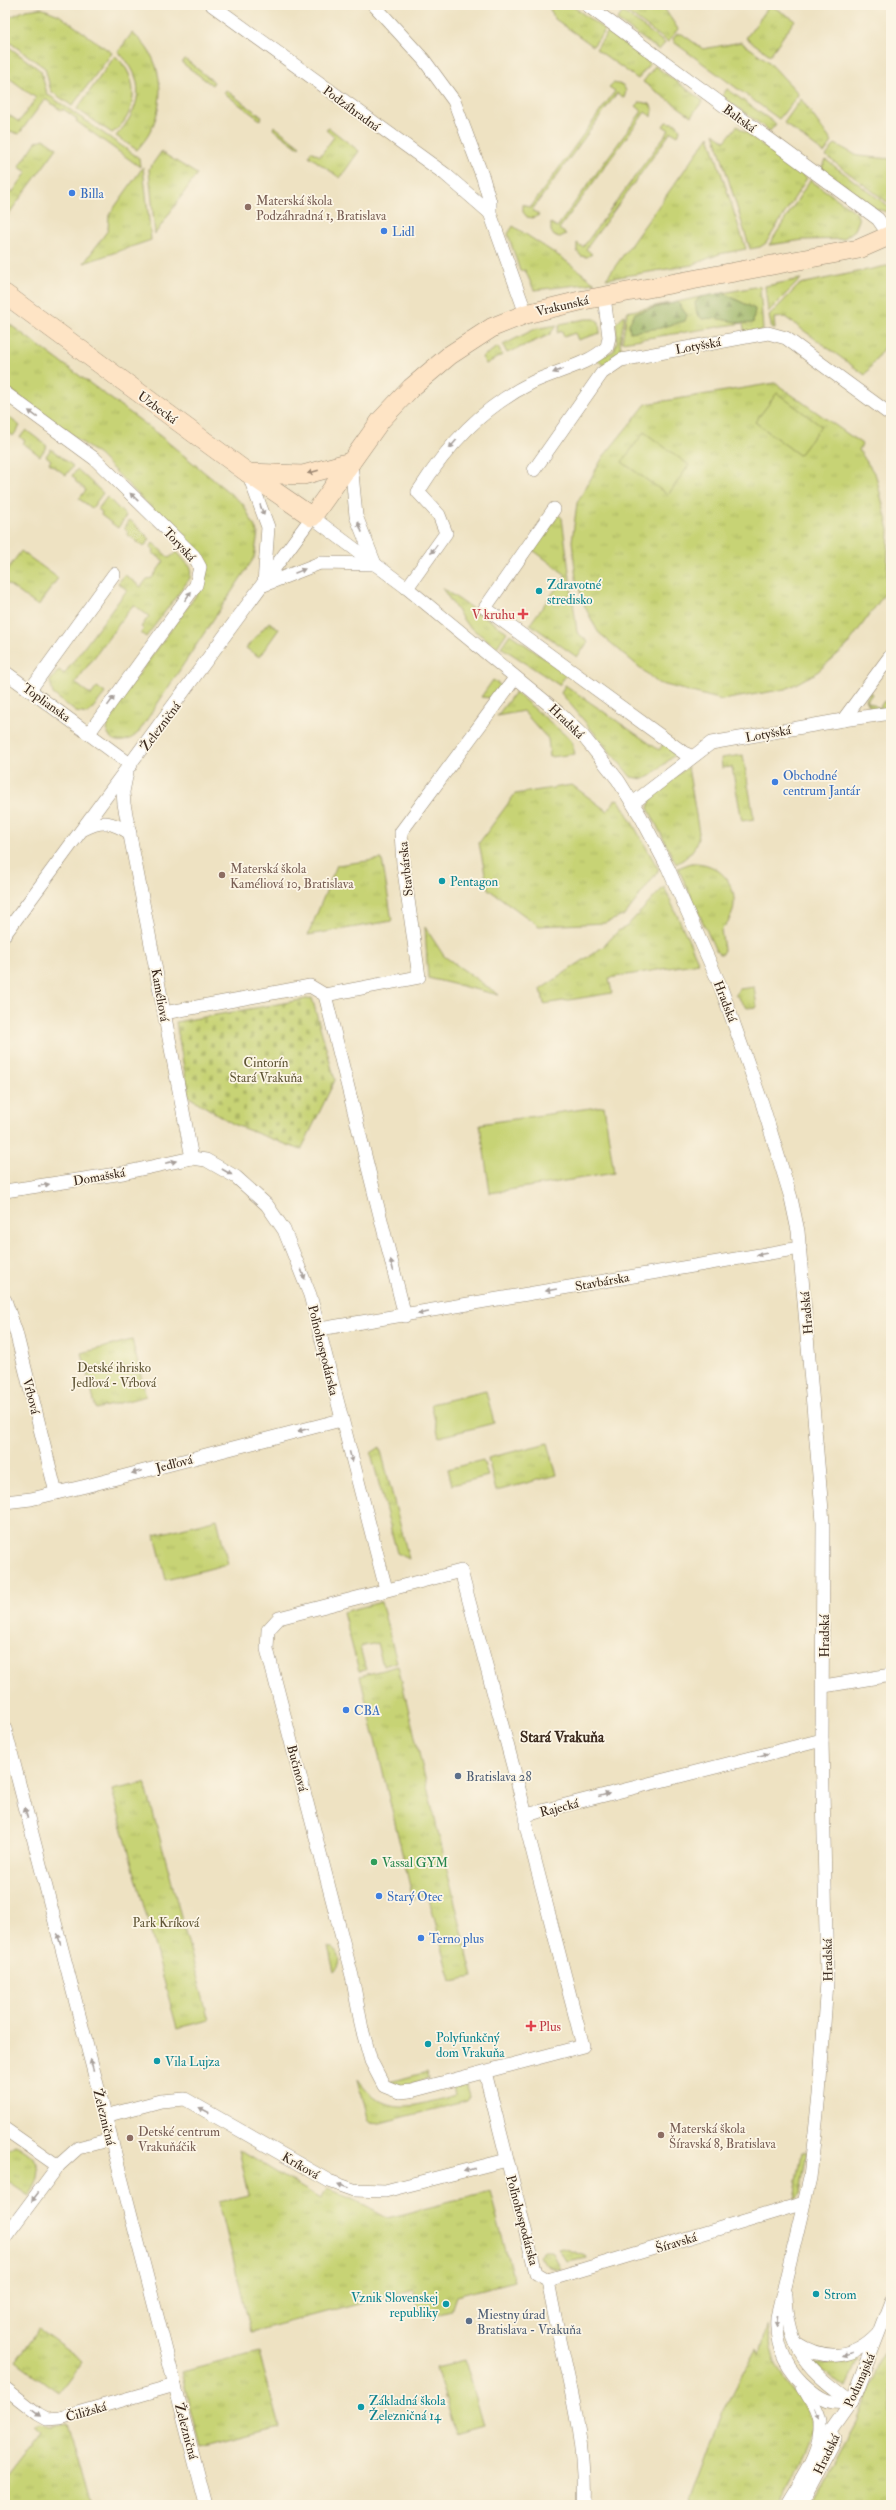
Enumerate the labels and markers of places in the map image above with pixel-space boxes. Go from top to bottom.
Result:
place label: Billa [80,186,105,202]
marker: Billa [67,188,77,198]
place label: Materská škola Podzáhradná 1, Bratislava [256,193,387,224]
marker: Materská škola Podzáhradná 1, Bratislava [243,202,253,212]
place label: Lidl [392,224,415,240]
marker: Lidl [379,226,389,236]
place label: Zdravotné stredisko [547,577,602,608]
marker: Zdravotné stredisko [534,586,544,596]
place label: V kruhu [472,607,515,623]
marker: V kruhu [518,609,528,619]
place label: Obchodné centrum Jantár [783,768,860,799]
marker: Obchodné centrum Jantár [770,777,780,787]
place label: Materská škola Kaméliová 10, Bratislava [230,861,354,892]
marker: Materská škola Kaméliová 10, Bratislava [217,870,227,880]
place label: Pentagon [450,874,499,890]
marker: Pentagon [437,876,447,886]
place label: CBA [354,1703,381,1719]
marker: CBA [341,1705,351,1715]
place label: Bratislava 28 [466,1769,532,1785]
marker: Bratislava 28 [453,1771,463,1781]
place label: Vassal GYM [382,1855,449,1871]
marker: Vassal GYM [369,1857,379,1867]
place label: Starý Otec [387,1889,443,1906]
marker: Starý Otec [374,1891,384,1901]
place label: Terno plus [429,1931,484,1948]
marker: Terno plus [416,1933,426,1943]
place label: Plus [539,2019,562,2035]
marker: Plus [526,2021,536,2031]
place label: Polyfunkčný dom Vrakuňa [436,2030,505,2061]
marker: Polyfunkčný dom Vrakuňa [423,2039,433,2049]
place label: Vila Lujza [165,2054,220,2070]
marker: Vila Lujza [152,2056,162,2066]
place label: Materská škola Šíravská 8, Bratislava [669,2121,777,2152]
place label: Detské centrum Vrakuňáčik [138,2124,220,2155]
marker: Materská škola Šíravská 8, Bratislava [656,2130,666,2140]
marker: Detské centrum Vrakuňáčik [125,2133,135,2143]
place label: Strom [824,2287,857,2303]
marker: Strom [811,2289,821,2299]
place label: Vznik Slovenskej republiky [351,2290,438,2322]
marker: Vznik Slovenskej republiky [441,2299,451,2309]
place label: Miestny úrad Bratislava - Vrakuňa [477,2307,582,2338]
marker: Miestny úrad Bratislava - Vrakuňa [464,2316,474,2326]
place label: Základná škola Železničná 14 [369,2393,446,2424]
marker: Základná škola Železničná 14 [356,2402,366,2412]

